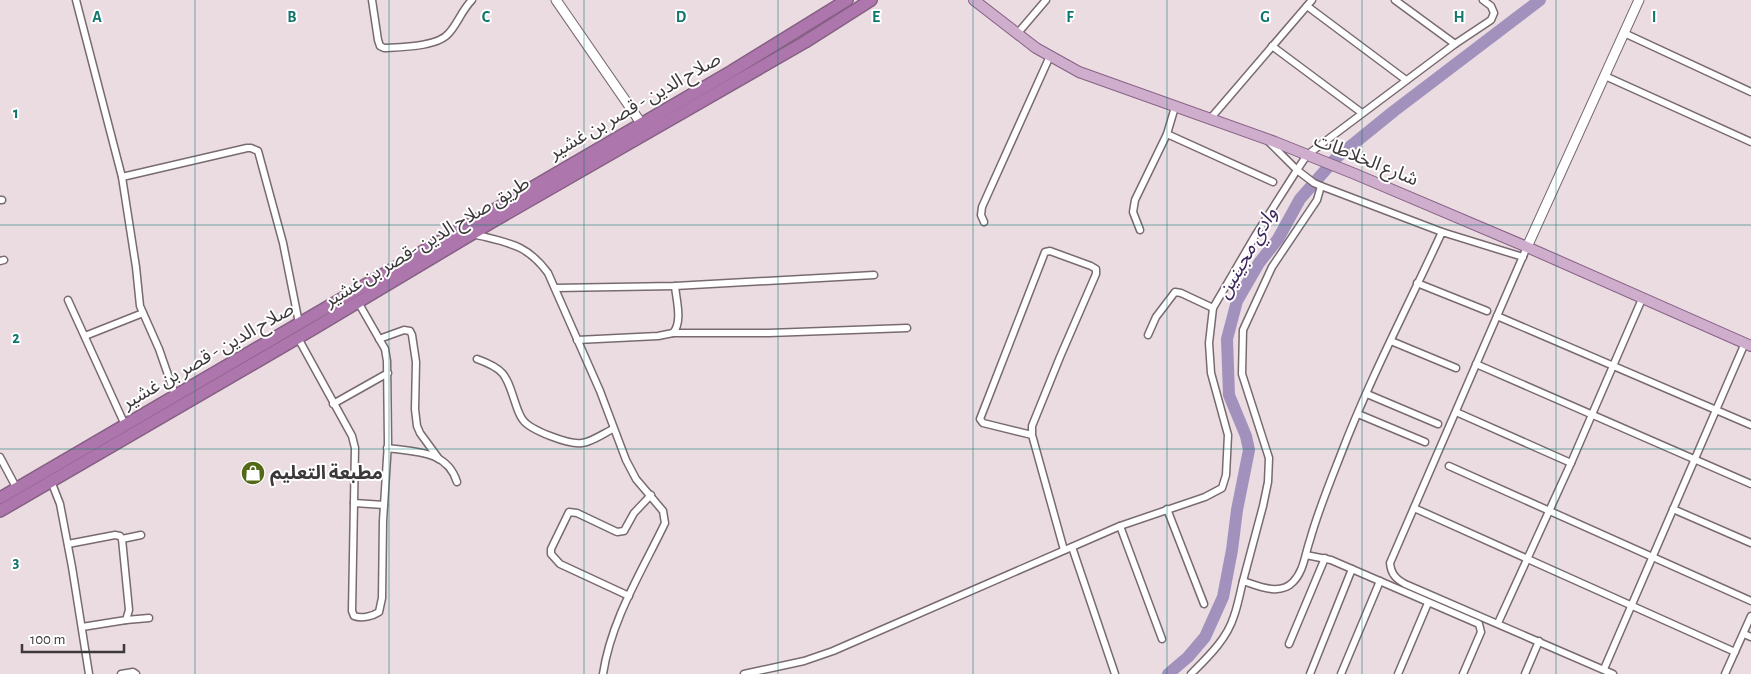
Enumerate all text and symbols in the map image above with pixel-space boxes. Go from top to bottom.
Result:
text: A [92,9,102,25]
text: B [287,9,297,25]
text: C [482,9,491,25]
text: D [676,9,687,25]
text: E [872,9,880,25]
text: F [1066,9,1074,25]
text: G [1260,9,1270,25]
text: H [1453,9,1465,25]
text: I [1652,9,1656,25]
street label: صلاح الدين - قصر بن غشير [545,49,726,166]
text: 1 [13,105,19,121]
street label: شارع الخلاطات [1310,131,1421,192]
street label: طريق صلاح الدين -قصر بن غشير [320,173,534,314]
water label: وادي مجينين [1213,204,1285,304]
street label: صلاح الدين - قصر بن غشير [118,299,299,416]
text: 2 [12,330,20,346]
shop icon: مطبعة التعليم [240,460,266,486]
place label: مطبعة التعليم [270,463,383,487]
text: 3 [13,554,20,570]
scale bar [22,622,125,654]
text: 100 m [30,632,65,647]

